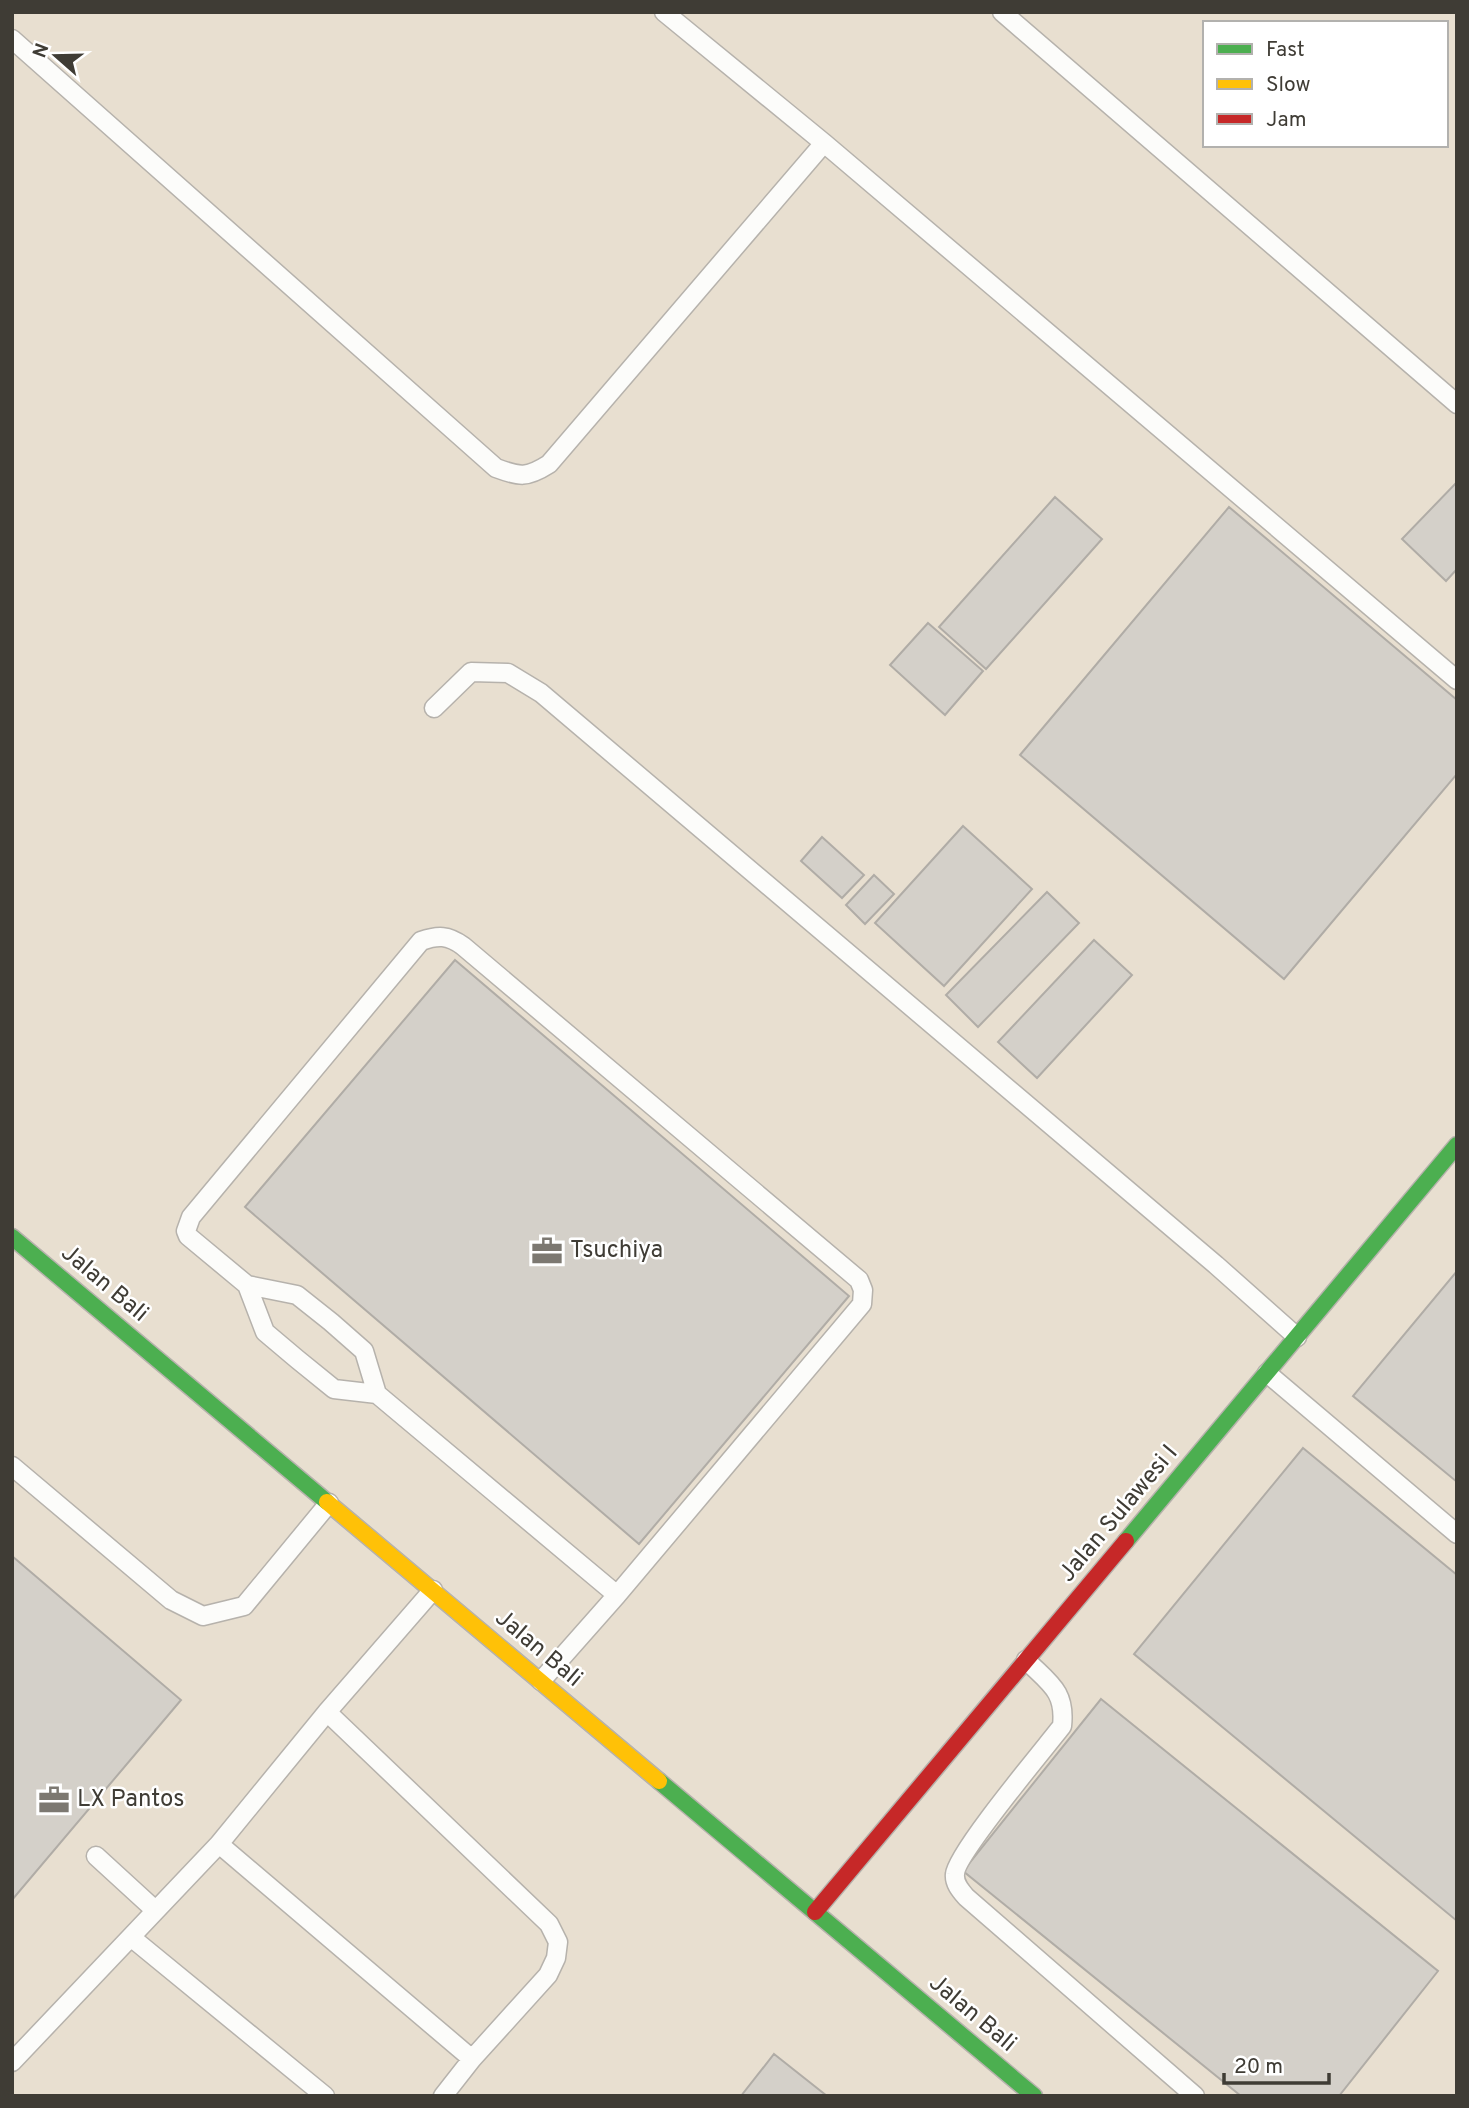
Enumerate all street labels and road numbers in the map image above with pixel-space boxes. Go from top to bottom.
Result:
street label: Jalan Bali [54,1239,154,1329]
street label: Jalan Sulawesi I [1053,1439,1185,1589]
street label: Jalan Bali [488,1604,588,1694]
street label: Jalan Bali [922,1969,1022,2059]

